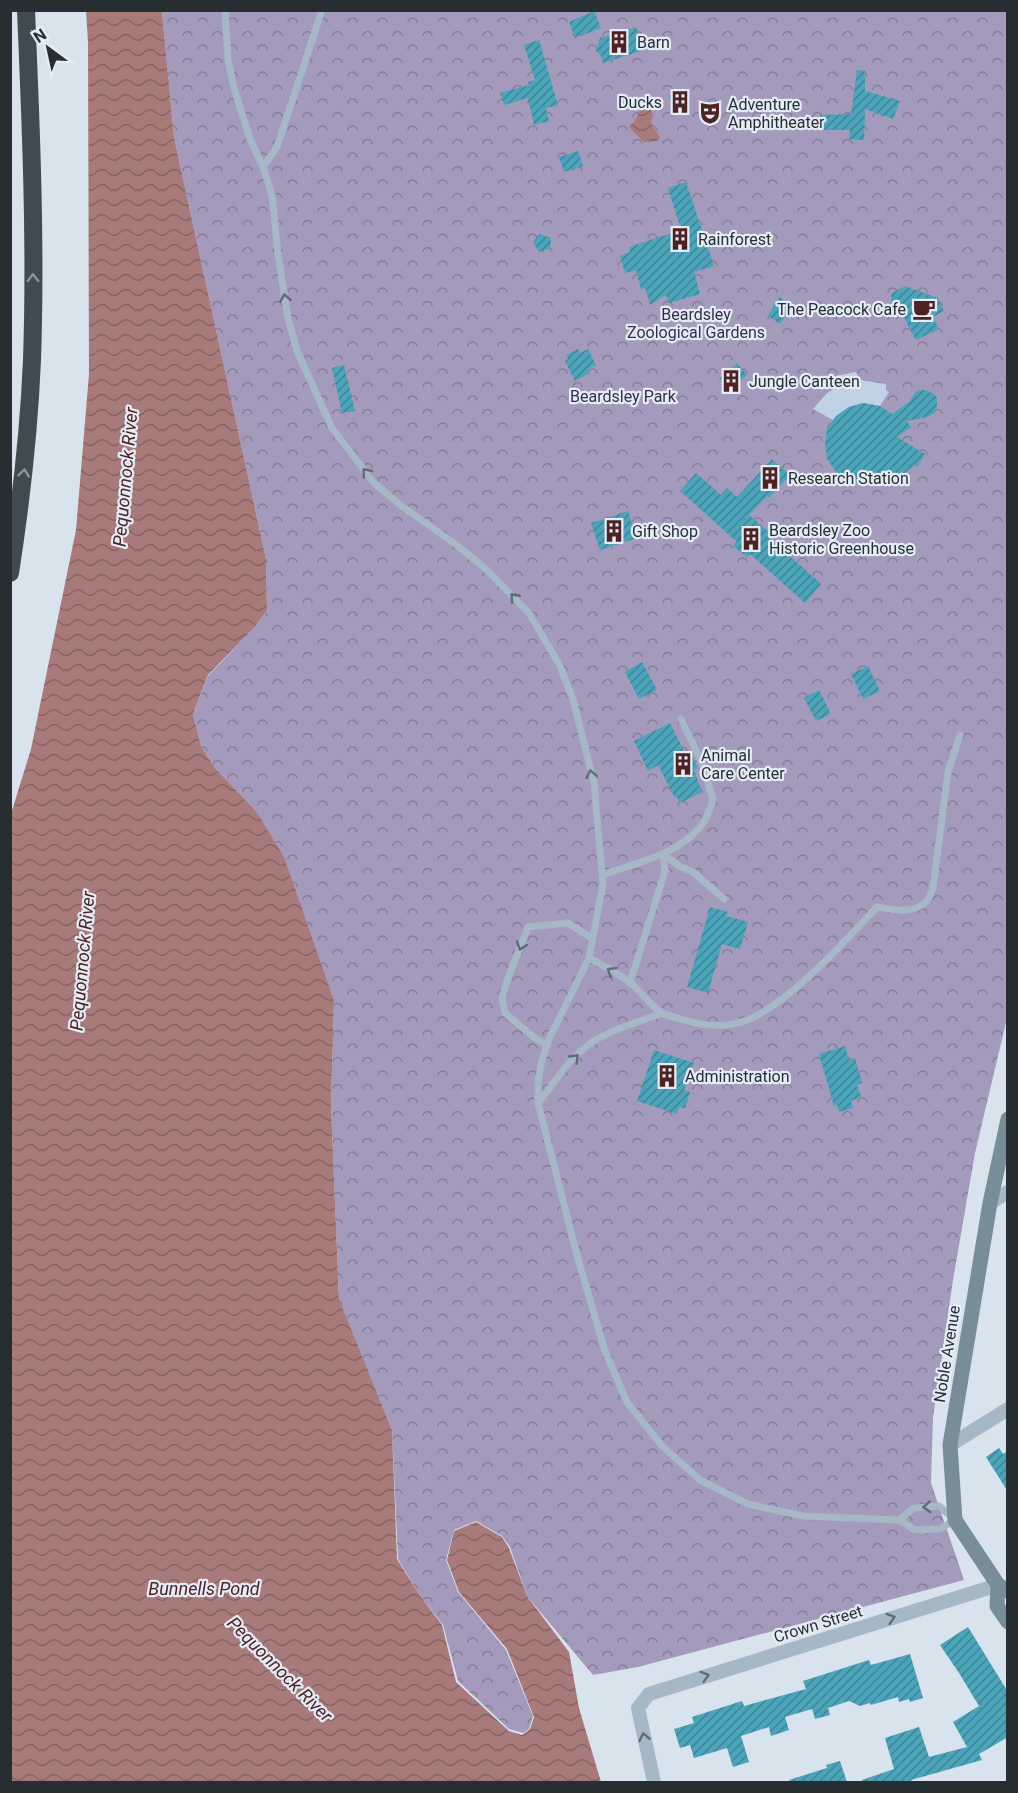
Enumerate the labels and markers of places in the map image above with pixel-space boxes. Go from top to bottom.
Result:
building icon: Barn [606,29,632,55]
place label: Barn [637,33,670,52]
building icon: Ducks [667,89,693,115]
place label: Ducks [618,93,662,112]
place label: Adventure Amphitheater [728,95,825,132]
theatre icon: Adventure Amphitheater [697,100,723,126]
building icon: Rainforest [667,226,693,252]
place label: Rainforest [698,230,771,249]
cafe icon: The Peacock Cafe [911,296,937,322]
place label: The Peacock Cafe [777,300,906,319]
building icon: Jungle Canteen [718,368,744,394]
place label: Jungle Canteen [749,372,860,391]
building icon: Research Station [757,465,783,491]
place label: Research Station [788,469,909,488]
building icon: Gift Shop [601,518,627,544]
place label: Beardsley Zoo Historic Greenhouse [769,521,914,558]
place label: Gift Shop [632,522,698,541]
building icon: Beardsley Zoo Historic Greenhouse [738,526,764,552]
place label: Animal Care Center [701,746,785,783]
building icon: Animal Care Center [670,751,696,777]
building icon: Administration [654,1063,680,1089]
place label: Administration [685,1067,790,1086]

